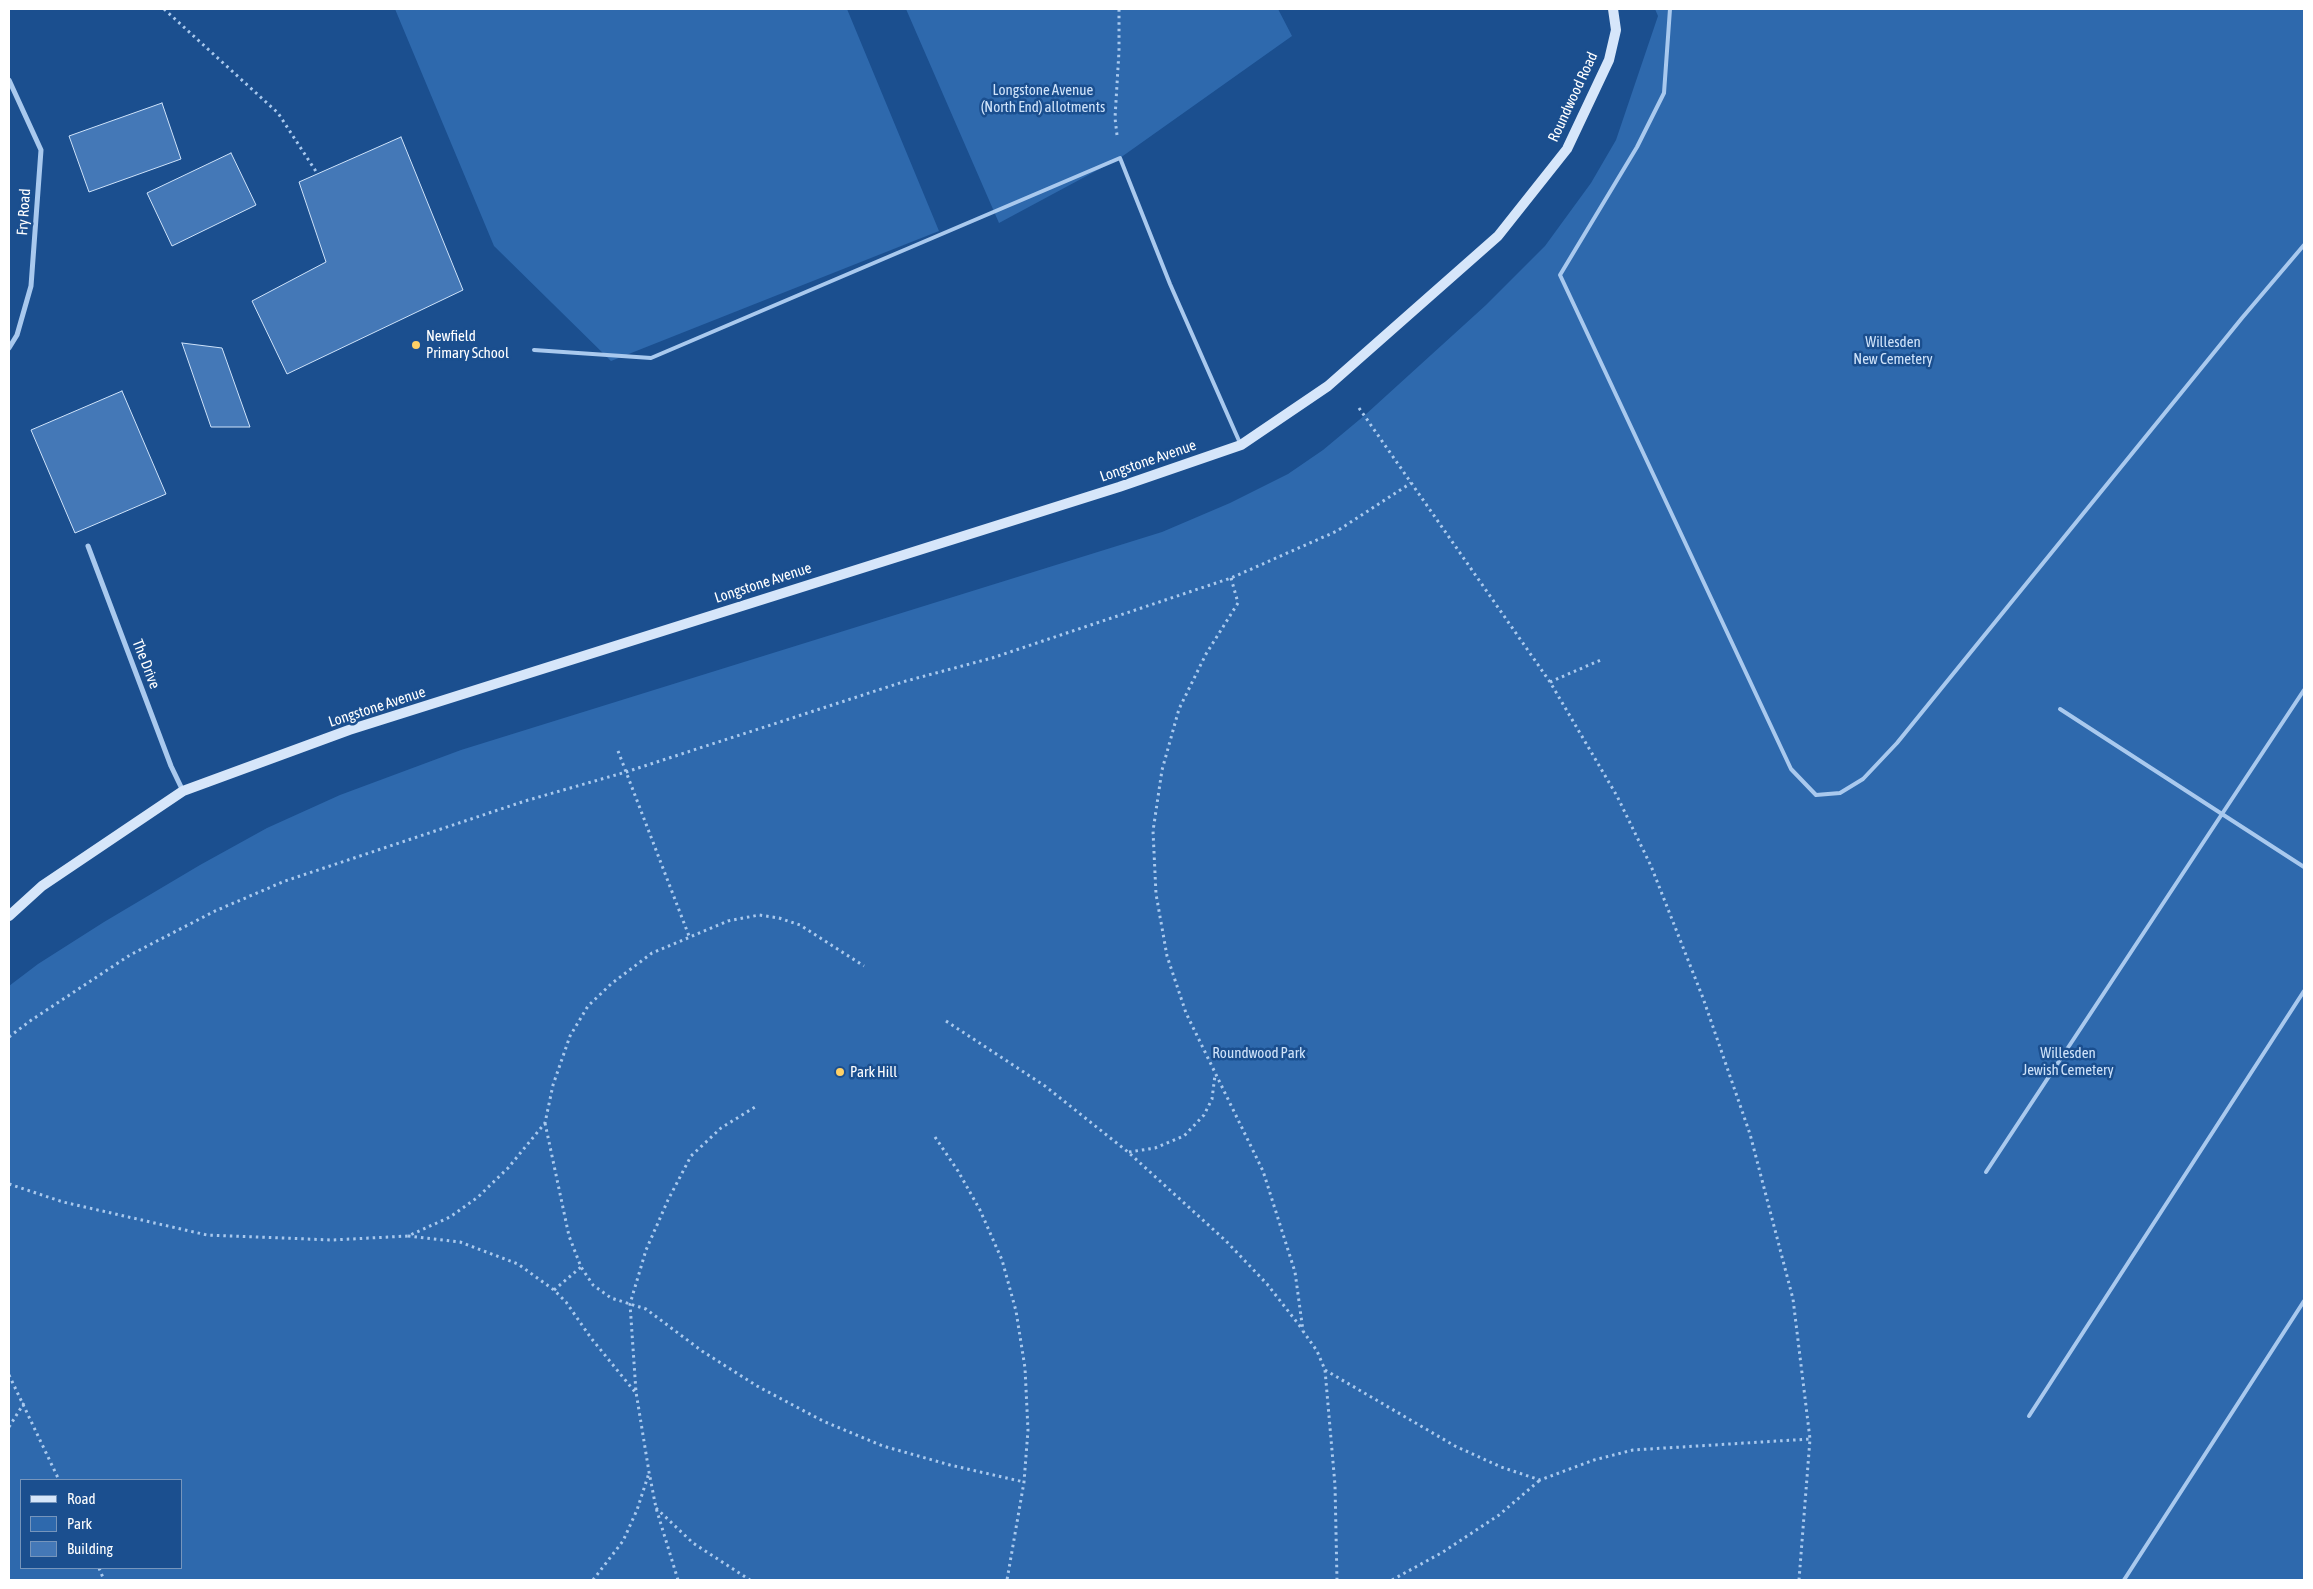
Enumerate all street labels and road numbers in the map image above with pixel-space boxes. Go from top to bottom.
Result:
street label: Roundwood Road [1544,49,1602,145]
street label: Fry Road [13,188,35,236]
street label: Longstone Avenue [1097,436,1199,486]
street label: Longstone Avenue [712,559,814,607]
street label: The Drive [128,637,164,691]
street label: Longstone Avenue [326,683,428,731]

